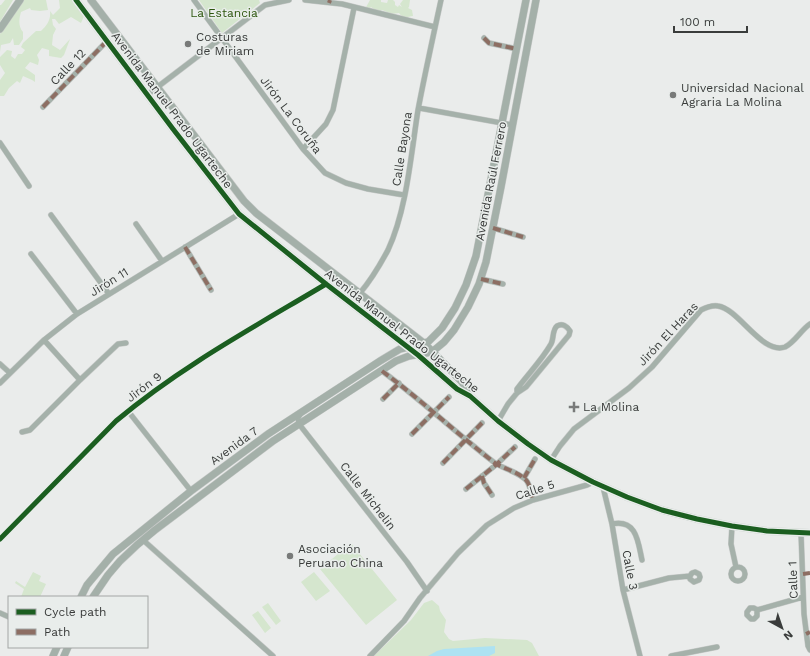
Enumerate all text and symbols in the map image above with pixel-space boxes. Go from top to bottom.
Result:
park label: La Estancia [190,6,258,20]
scale bar [674,8,747,34]
text: 100 m [680,15,715,29]
street label: Avenida Manuel Prado Ugarteche [109,29,235,191]
place label: Costuras de Miriam [196,30,254,58]
marker: Costuras de Miriam [183,39,193,49]
street label: Calle 12 [47,46,89,88]
street label: Jirón La Coruña [257,74,325,157]
place label: Universidad Nacional Agraria La Molina [681,81,804,109]
marker: Universidad Nacional Agraria La Molina [668,90,678,100]
street label: Calle Bayona [389,111,415,187]
street label: Avenida Raúl Ferrero [473,120,509,242]
street label: Jirón 11 [87,265,131,299]
street label: Avenida Manuel Prado Ugarteche [322,266,482,396]
street label: Jirón El Haras [635,299,701,369]
street label: Jirón 9 [124,369,164,405]
place label: La Molina [583,400,639,414]
marker: La Molina [568,401,580,413]
street label: Avenida 7 [207,424,261,468]
street label: Calle Michelin [337,459,399,533]
street label: Calle 5 [514,477,556,503]
place label: Asociación Peruano China [298,542,383,570]
street label: Calle 3 [619,549,641,591]
marker: Asociación Peruano China [285,551,295,561]
street label: Calle 1 [785,561,801,599]
legend [8,596,148,648]
text: Cycle path [44,605,106,619]
north arrow [762,608,802,648]
text: Path [44,625,70,639]
text: N [781,628,795,643]

